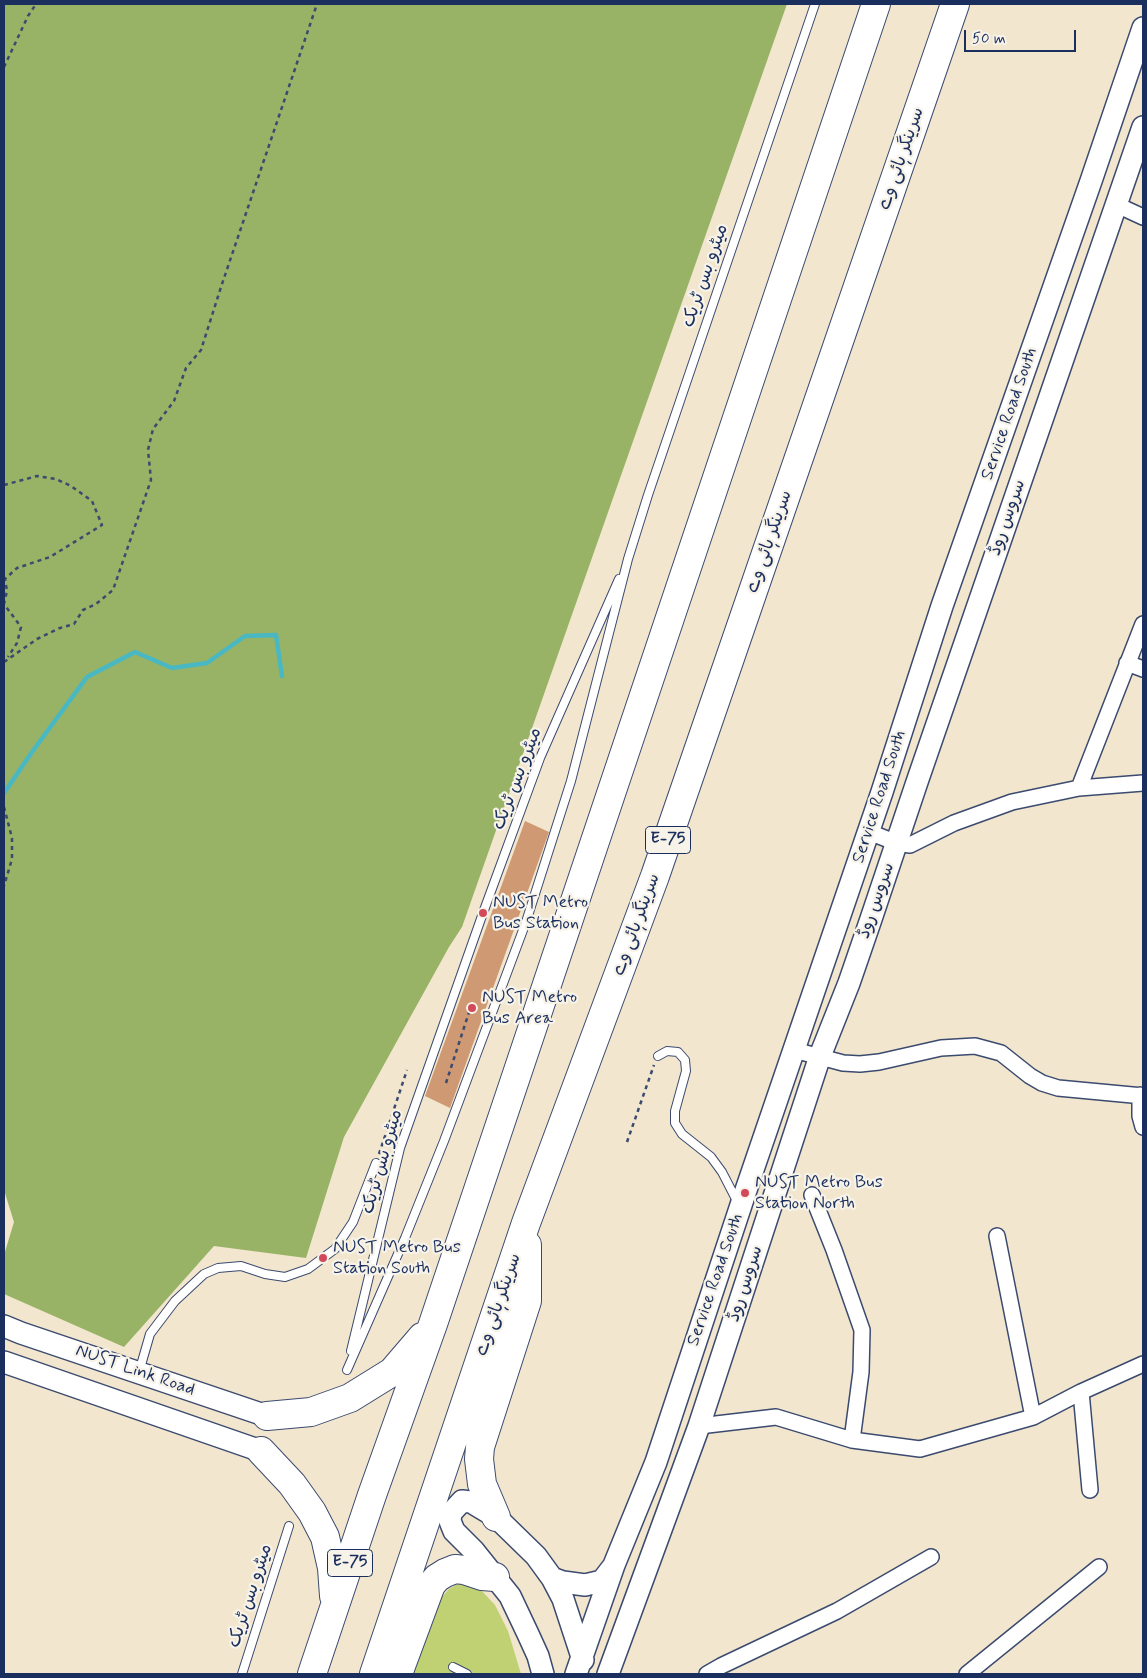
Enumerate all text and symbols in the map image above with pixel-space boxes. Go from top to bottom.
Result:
scale bar [967,20,1080,52]
text: 50 m [972,29,1006,49]
street label: سرینگر ہائی وے [874,105,930,213]
street label: میٹرو بس ٹریک [678,222,734,330]
street label: Service Road South [977,345,1043,483]
street label: سروس روڈ [985,477,1031,559]
street label: سرینگر ہائی وے [742,488,798,596]
street label: میٹرو بس ٹریک [489,725,547,833]
street label: Service Road South [848,728,912,866]
road number: E-75 [646,826,690,854]
street label: سروس روڈ [854,860,900,942]
street label: سرینگر ہائی وے [609,871,665,979]
place label: NUST Metro Bus Station [493,892,588,934]
marker: NUST Metro Bus Station [477,907,489,919]
place label: NUST Metro Bus Area [482,987,577,1030]
marker: NUST Metro Bus Area [466,1002,478,1014]
street label: میٹرو بس ٹریک [358,1107,408,1217]
place label: NUST Metro Bus Station North [755,1172,883,1214]
marker: NUST Metro Bus Station North [739,1187,751,1199]
street label: Service Road South [683,1211,749,1349]
place label: NUST Metro Bus Station South [333,1237,461,1280]
street label: سروس روڈ [724,1243,768,1325]
street label: سرینگر ہائی وے [471,1251,527,1359]
marker: NUST Metro Bus Station South [317,1252,329,1264]
street label: NUST Link Road [73,1340,197,1402]
street label: میٹرو بس ٹریک [224,1541,278,1651]
road number: E-75 [328,1550,372,1576]

